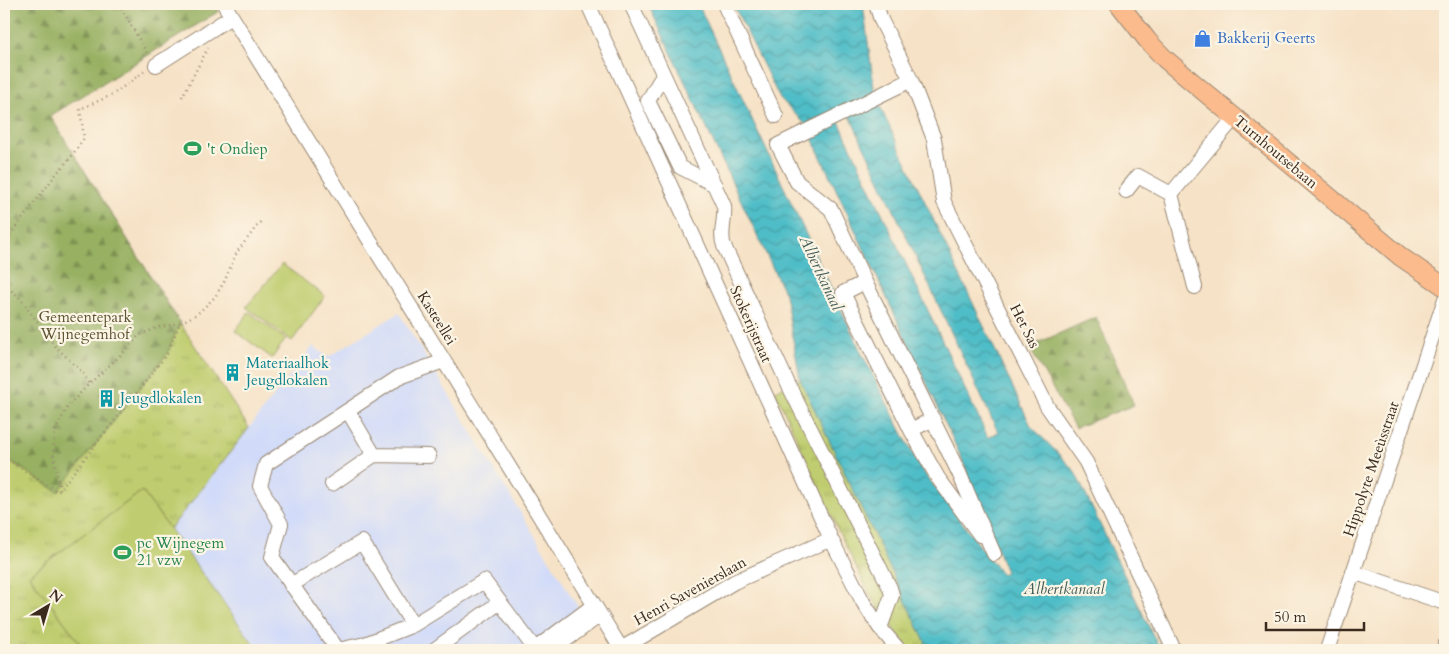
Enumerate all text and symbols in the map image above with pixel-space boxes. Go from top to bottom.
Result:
shop icon: Bakkerij Geerts [1193,28,1213,48]
place label: Bakkerij Geerts [1217,28,1315,48]
street label: Turnhoutsebaan [1230,111,1323,193]
sports icon: 't Ondiep [183,139,203,159]
place label: 't Ondiep [207,139,268,159]
water label: Albertkanaal [793,231,848,315]
street label: Stokerijstraat [725,282,777,366]
street label: Kasteellei [413,287,461,349]
street label: Het Sas [1005,300,1045,352]
park label: Gemeentepark Wijnegemhof [38,307,132,344]
place label: Materiaalhok Jeugdlokalen [244,353,329,390]
building icon: Materiaalhok Jeugdlokalen [222,362,242,382]
building icon: Jeugdlokalen [96,388,116,408]
place label: Jeugdlokalen [118,388,203,408]
street label: Hippolyte Meeùsstraat [1338,398,1404,539]
place label: pc Wijnegem 21 vzw [137,533,224,570]
sports icon: pc Wijnegem 21 vzw [113,542,133,562]
street label: Henri Savenierslaan [630,552,750,630]
water label: Albertkanaal [1022,578,1105,600]
north arrow [22,582,72,632]
text: N [45,585,66,607]
scale bar [1266,599,1364,631]
text: 50 m [1274,607,1306,627]

